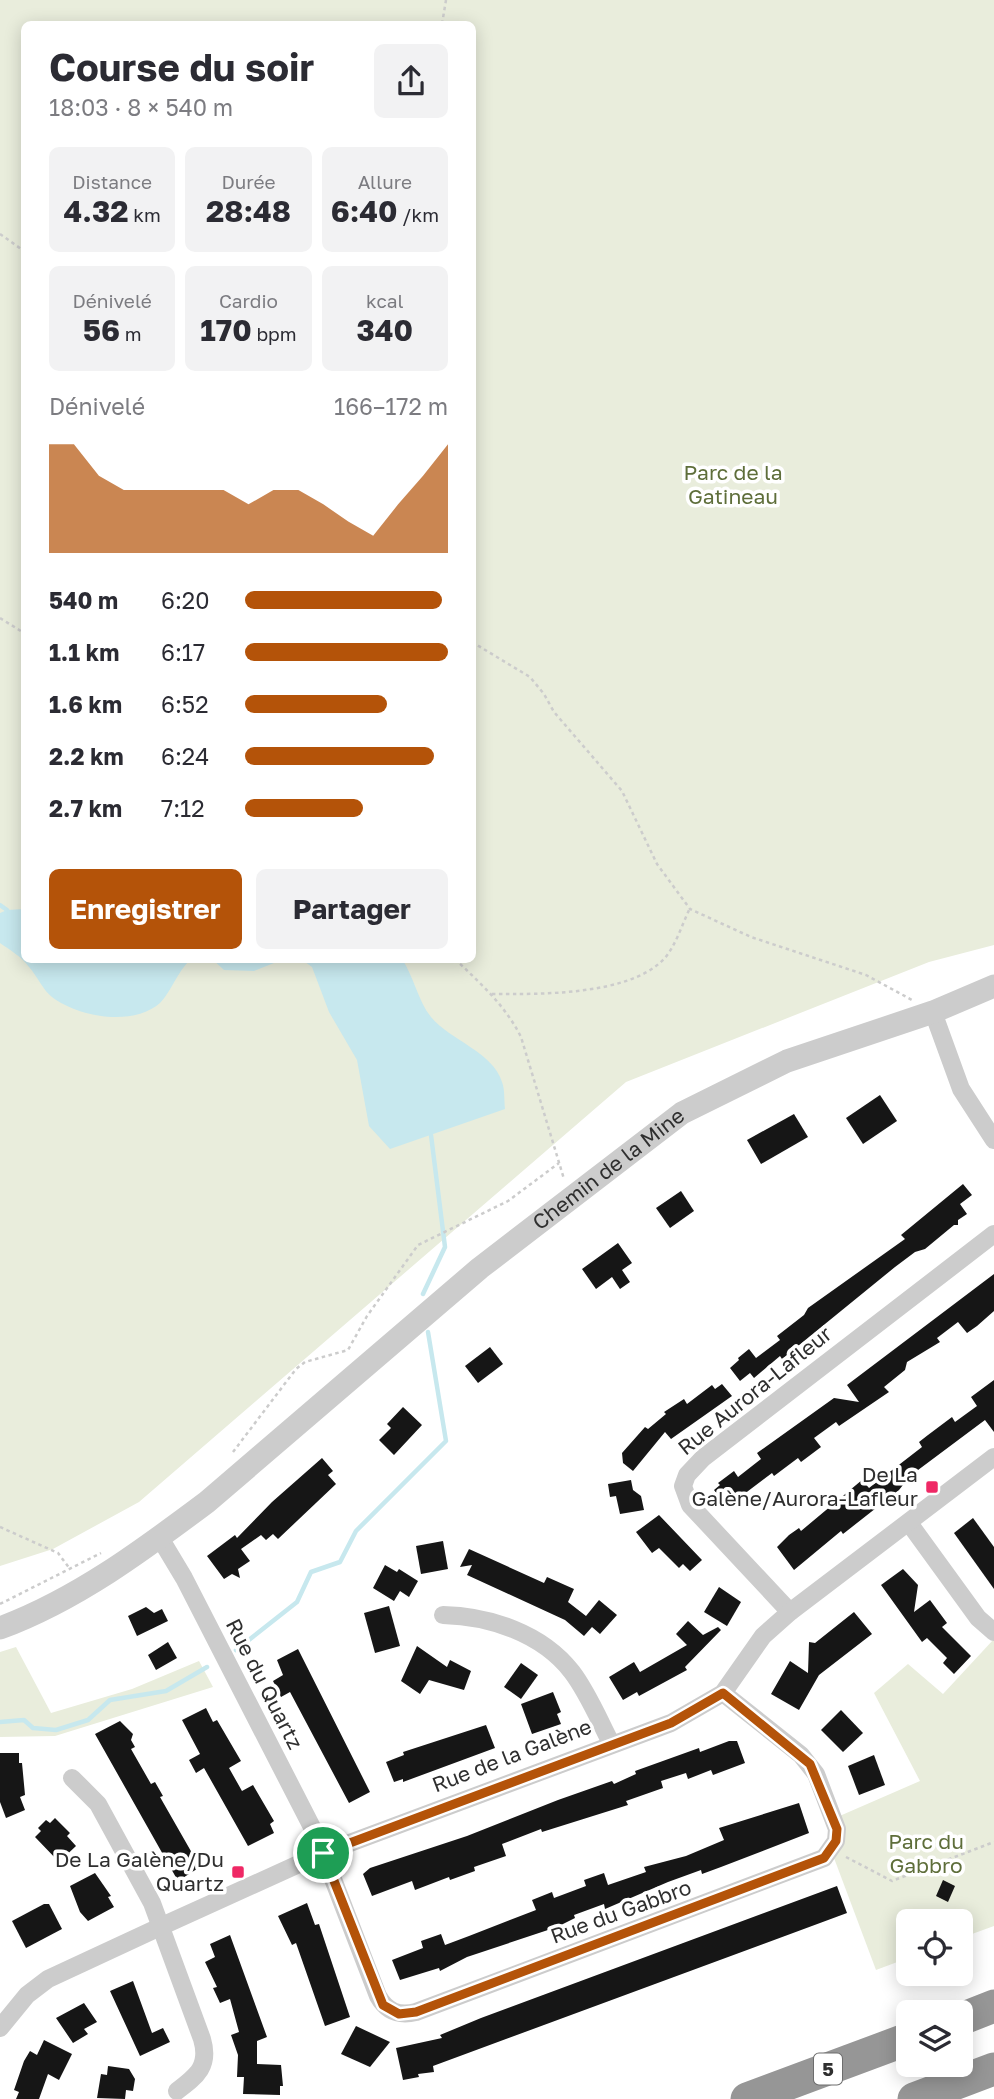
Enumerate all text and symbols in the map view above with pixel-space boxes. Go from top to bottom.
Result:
text: Course du soir [49,44,314,89]
button: share [374,44,448,118]
text: 18:03 · 8 × 540 m [49,93,233,121]
text: Distance [72,170,152,193]
text: Durée [221,170,276,193]
text: Allure [358,170,412,193]
text: 4.32 [64,193,128,229]
text: 28:48 [206,193,291,229]
text: 6:40 [331,193,398,229]
text: km [128,203,161,226]
text: /km [398,203,439,226]
text: Dénivelé [73,289,152,312]
text: Cardio [219,289,278,312]
text: kcal [366,289,404,312]
text: 56 [83,312,120,348]
text: 170 [200,312,252,348]
text: 340 [357,312,413,348]
text: m [120,322,142,345]
text: bpm [252,322,297,345]
text: Dénivelé [49,392,145,420]
text: 166–172 m [334,392,448,420]
park label: Parc de la Gatineau [683,459,783,509]
text: 540 m [49,586,118,614]
text: 6:20 [161,586,209,614]
text: 1.1 km [49,638,119,666]
text: 6:17 [161,638,205,666]
text: 1.6 km [49,690,122,718]
text: 6:52 [161,690,209,718]
text: 2.2 km [49,742,124,770]
text: 6:24 [161,742,209,770]
text: 2.7 km [49,794,122,822]
text: 7:12 [161,794,205,822]
button: Enregistrer [49,869,242,949]
button: Partager [256,869,448,949]
street label: Chemin de la Mine [527,1102,689,1235]
street label: Rue Aurora-Lafleur [672,1320,836,1460]
place label: De La Galène/Aurora-Lafleur [691,1461,918,1511]
marker: De La Galène/Aurora-Lafleur [924,1479,940,1495]
street label: Rue du Quartz [221,1614,309,1753]
street label: Rue de la Galène [428,1713,595,1797]
pin [293,1823,353,1883]
park label: Parc du Gabbro [888,1828,964,1878]
icon: arrive [304,1834,342,1872]
place label: De La Galène/Du Quartz [55,1846,224,1896]
marker: De La Galène/Du Quartz [230,1864,246,1880]
street label: Rue du Gabbro [547,1874,695,1949]
map controls [896,1909,973,2077]
button: locate [896,1909,973,1986]
button: layers [896,2000,973,2077]
road number: 5 [814,2054,842,2084]

